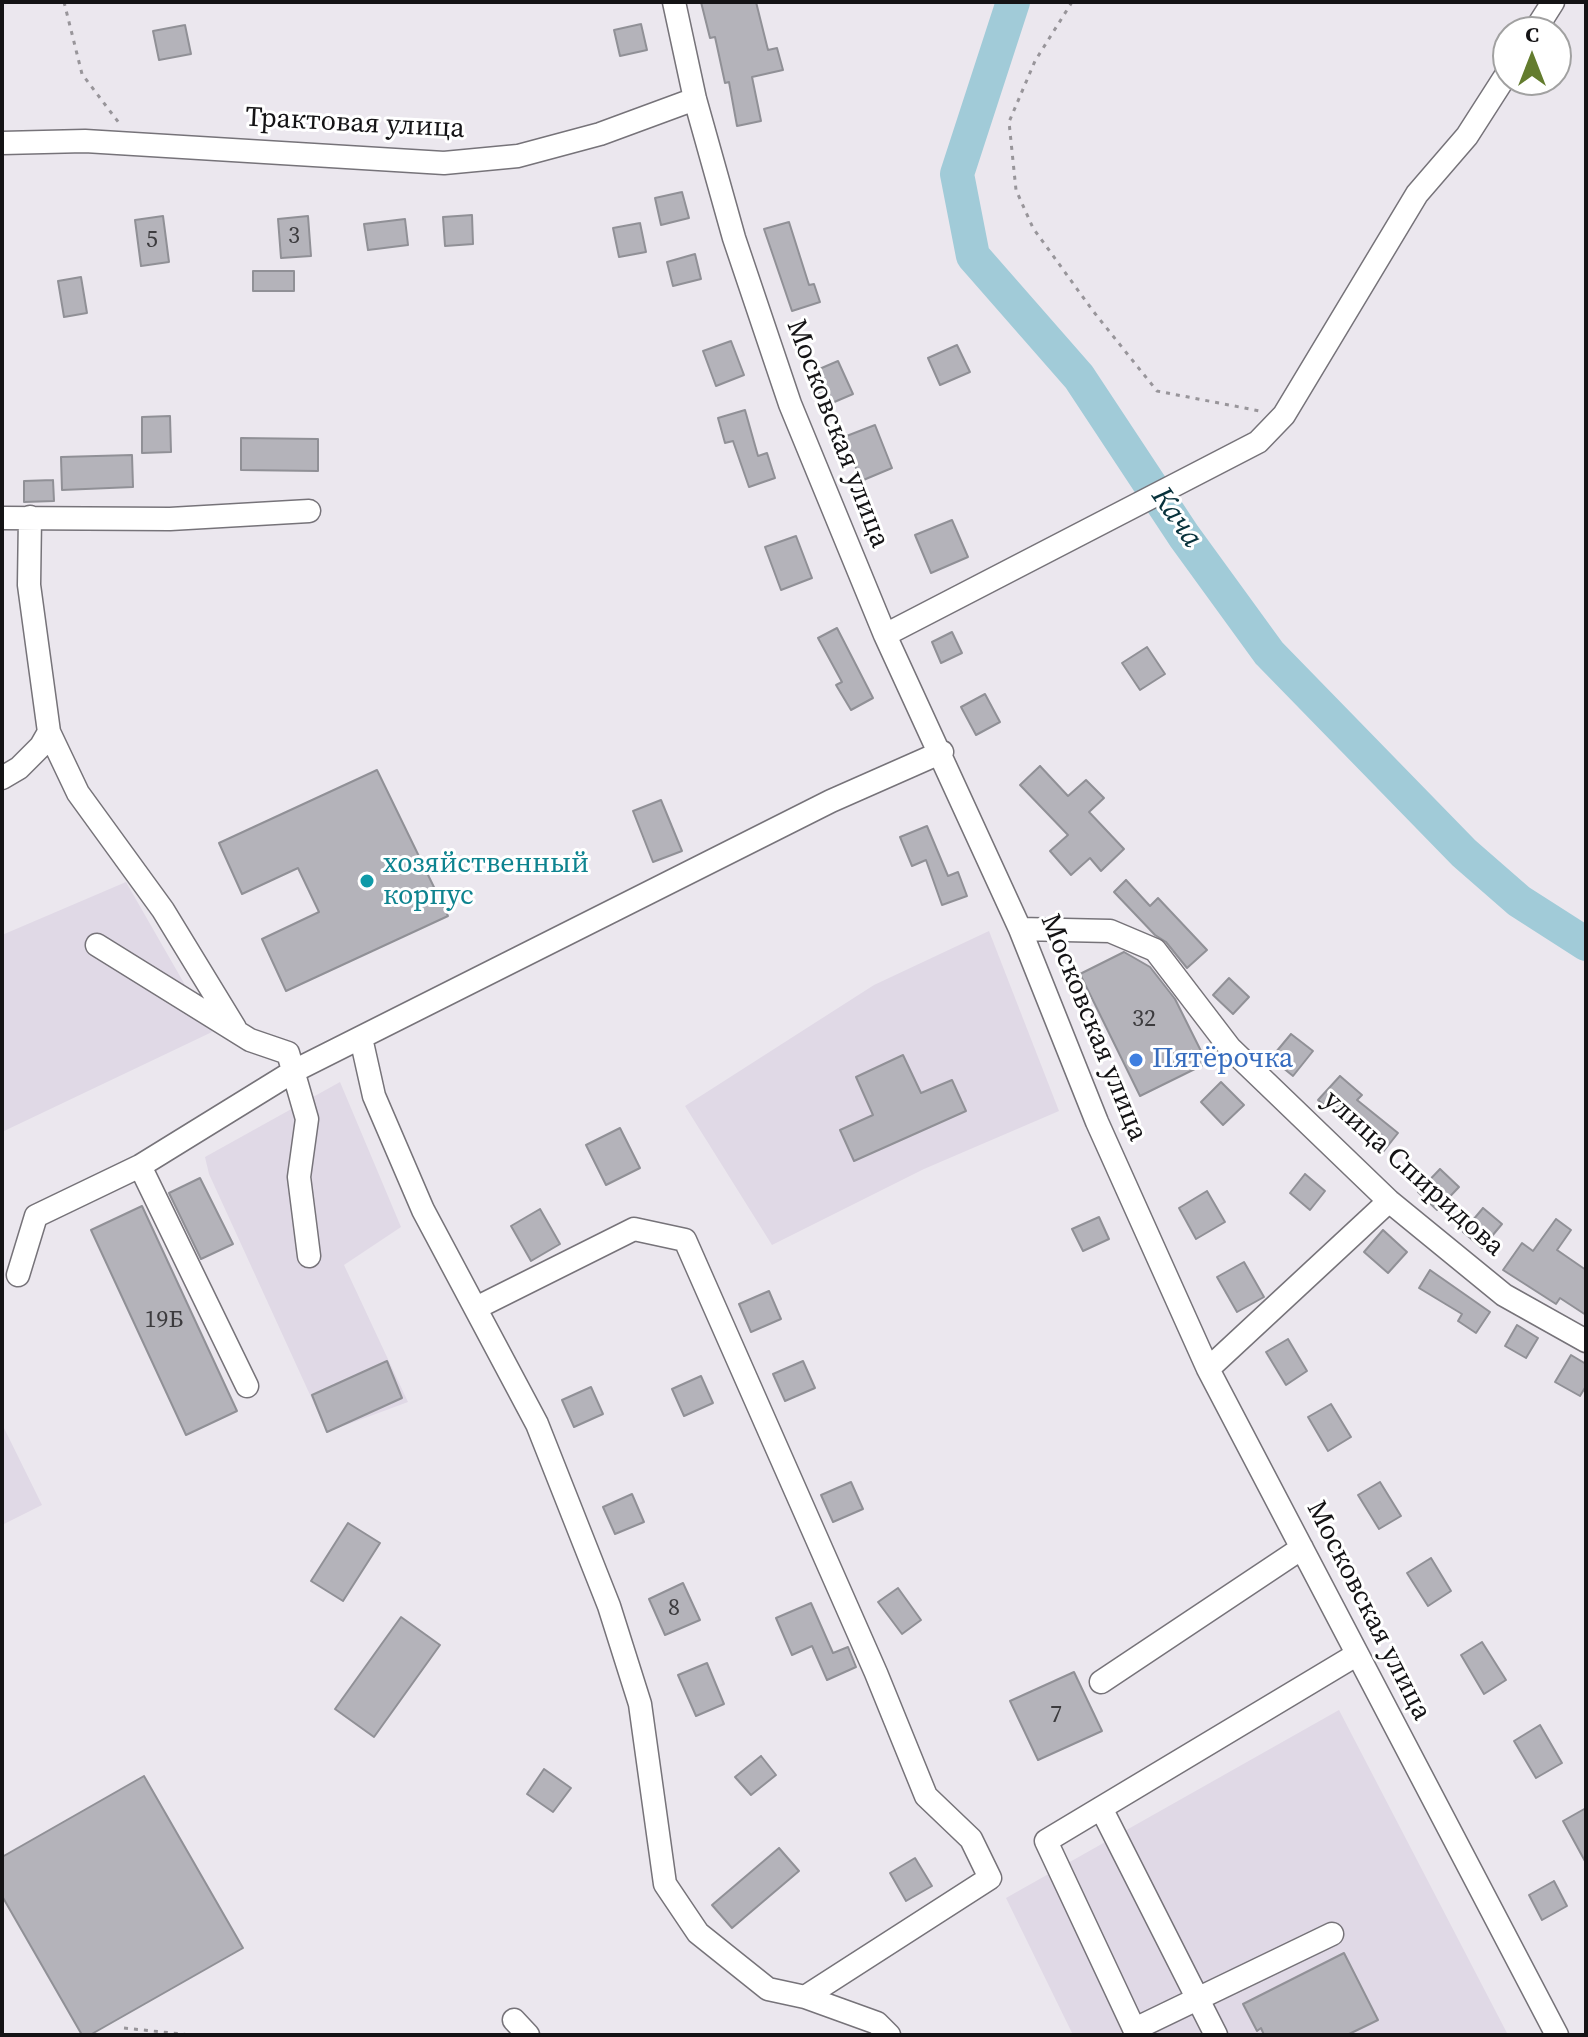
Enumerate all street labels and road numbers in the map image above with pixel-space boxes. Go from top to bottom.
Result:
street label: Трактовая улица [244,101,466,147]
street label: Московская улица [778,315,896,553]
street label: Московская улица [1032,910,1154,1146]
street label: улица Спиридова [1315,1084,1511,1264]
street label: Московская улица [1298,1496,1438,1726]

